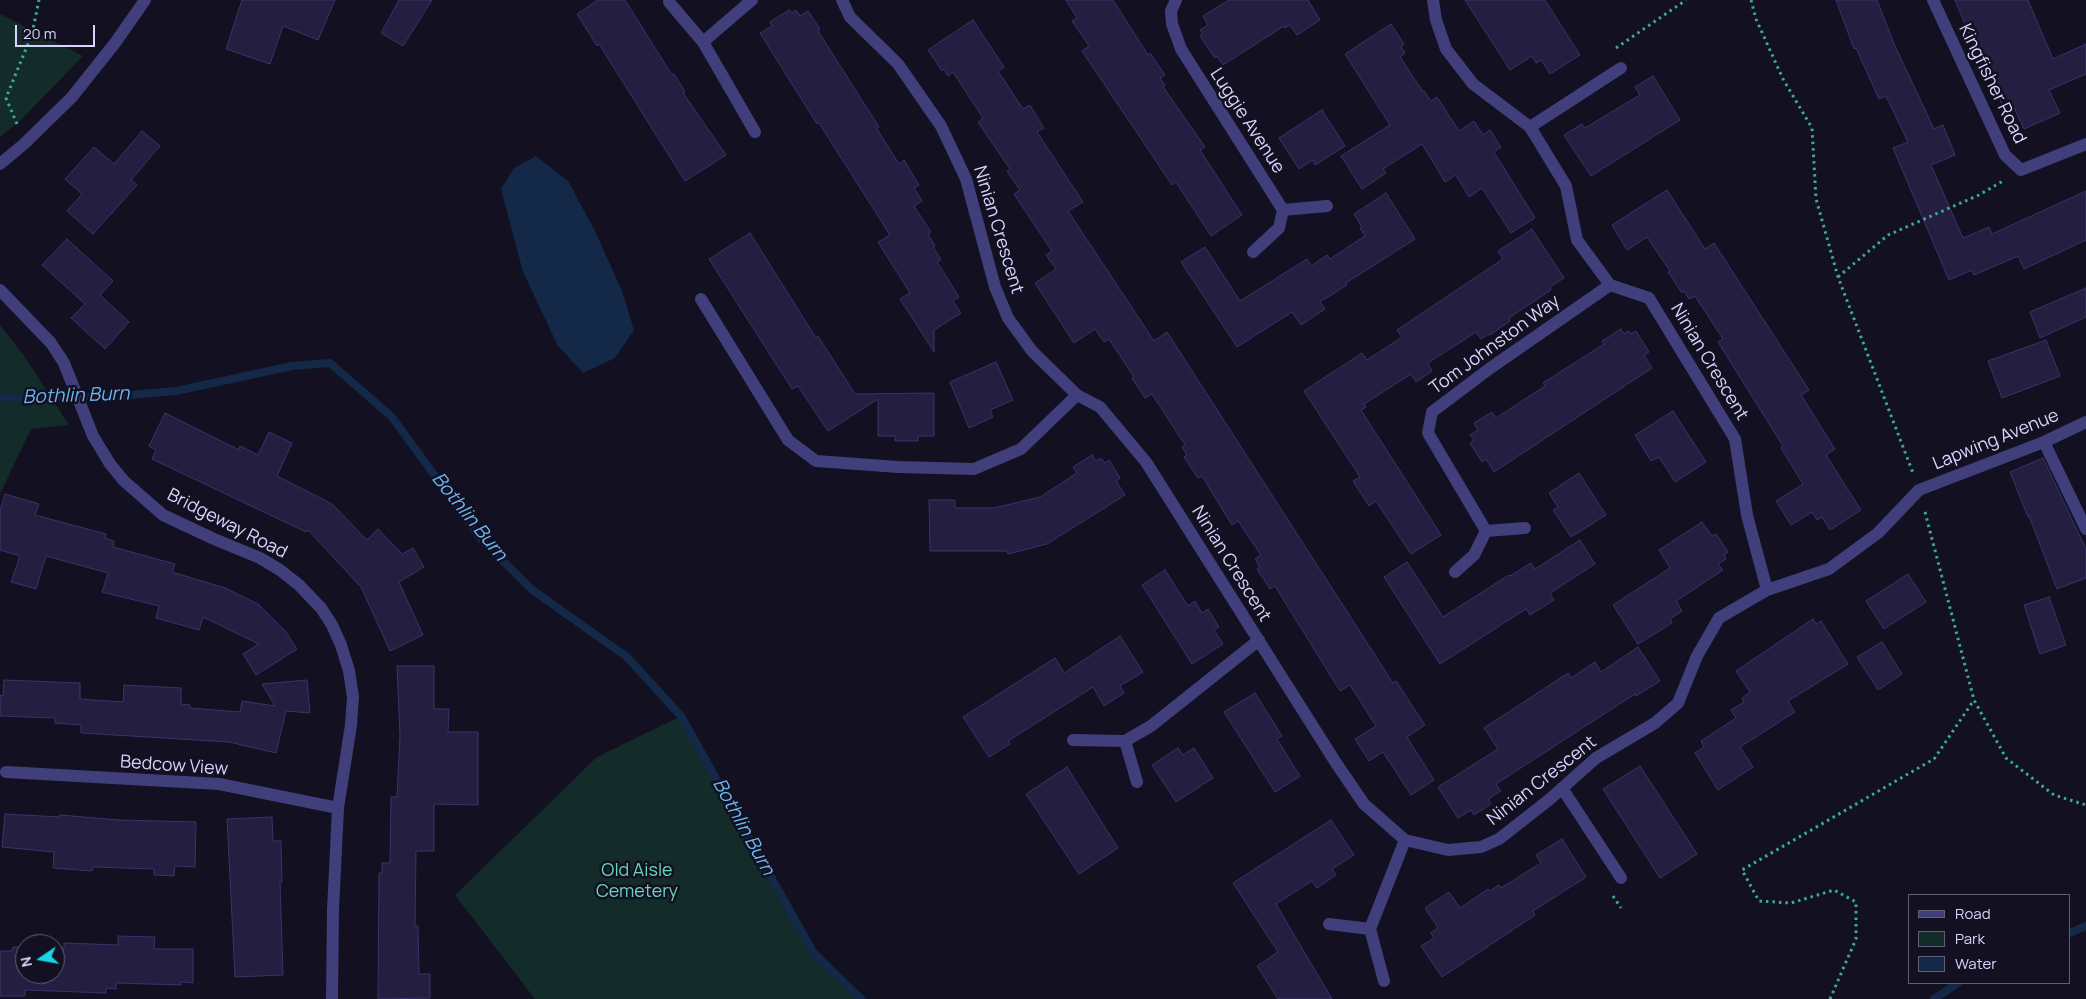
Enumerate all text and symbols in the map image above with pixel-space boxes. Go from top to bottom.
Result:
scale bar [18,15,98,47]
street label: Kingfisher Road [1954,21,2030,147]
text: 20 m [23,23,56,44]
street label: Luggie Avenue [1205,64,1289,178]
street label: Ninian Crescent [968,163,1028,297]
street label: Tom Johnston Way [1426,291,1564,399]
street label: Ninian Crescent [1666,300,1752,424]
water label: Bothlin Burn [22,383,130,409]
street label: Lapwing Avenue [1930,405,2062,475]
water label: Bothlin Burn [427,468,511,566]
street label: Bridgeway Road [163,484,291,564]
street label: Ninian Crescent [1187,502,1275,626]
street label: Ninian Crescent [1483,732,1601,830]
street label: Bedcow View [119,751,229,781]
water label: Bothlin Burn [707,775,779,879]
park label: Old Aisle Cemetery [596,860,678,902]
legend [1908,894,2071,984]
text: Road [1955,903,1991,924]
text: Park [1955,928,1985,949]
north arrow [15,934,65,984]
text: Water [1955,953,1997,974]
text: N [15,955,36,969]

